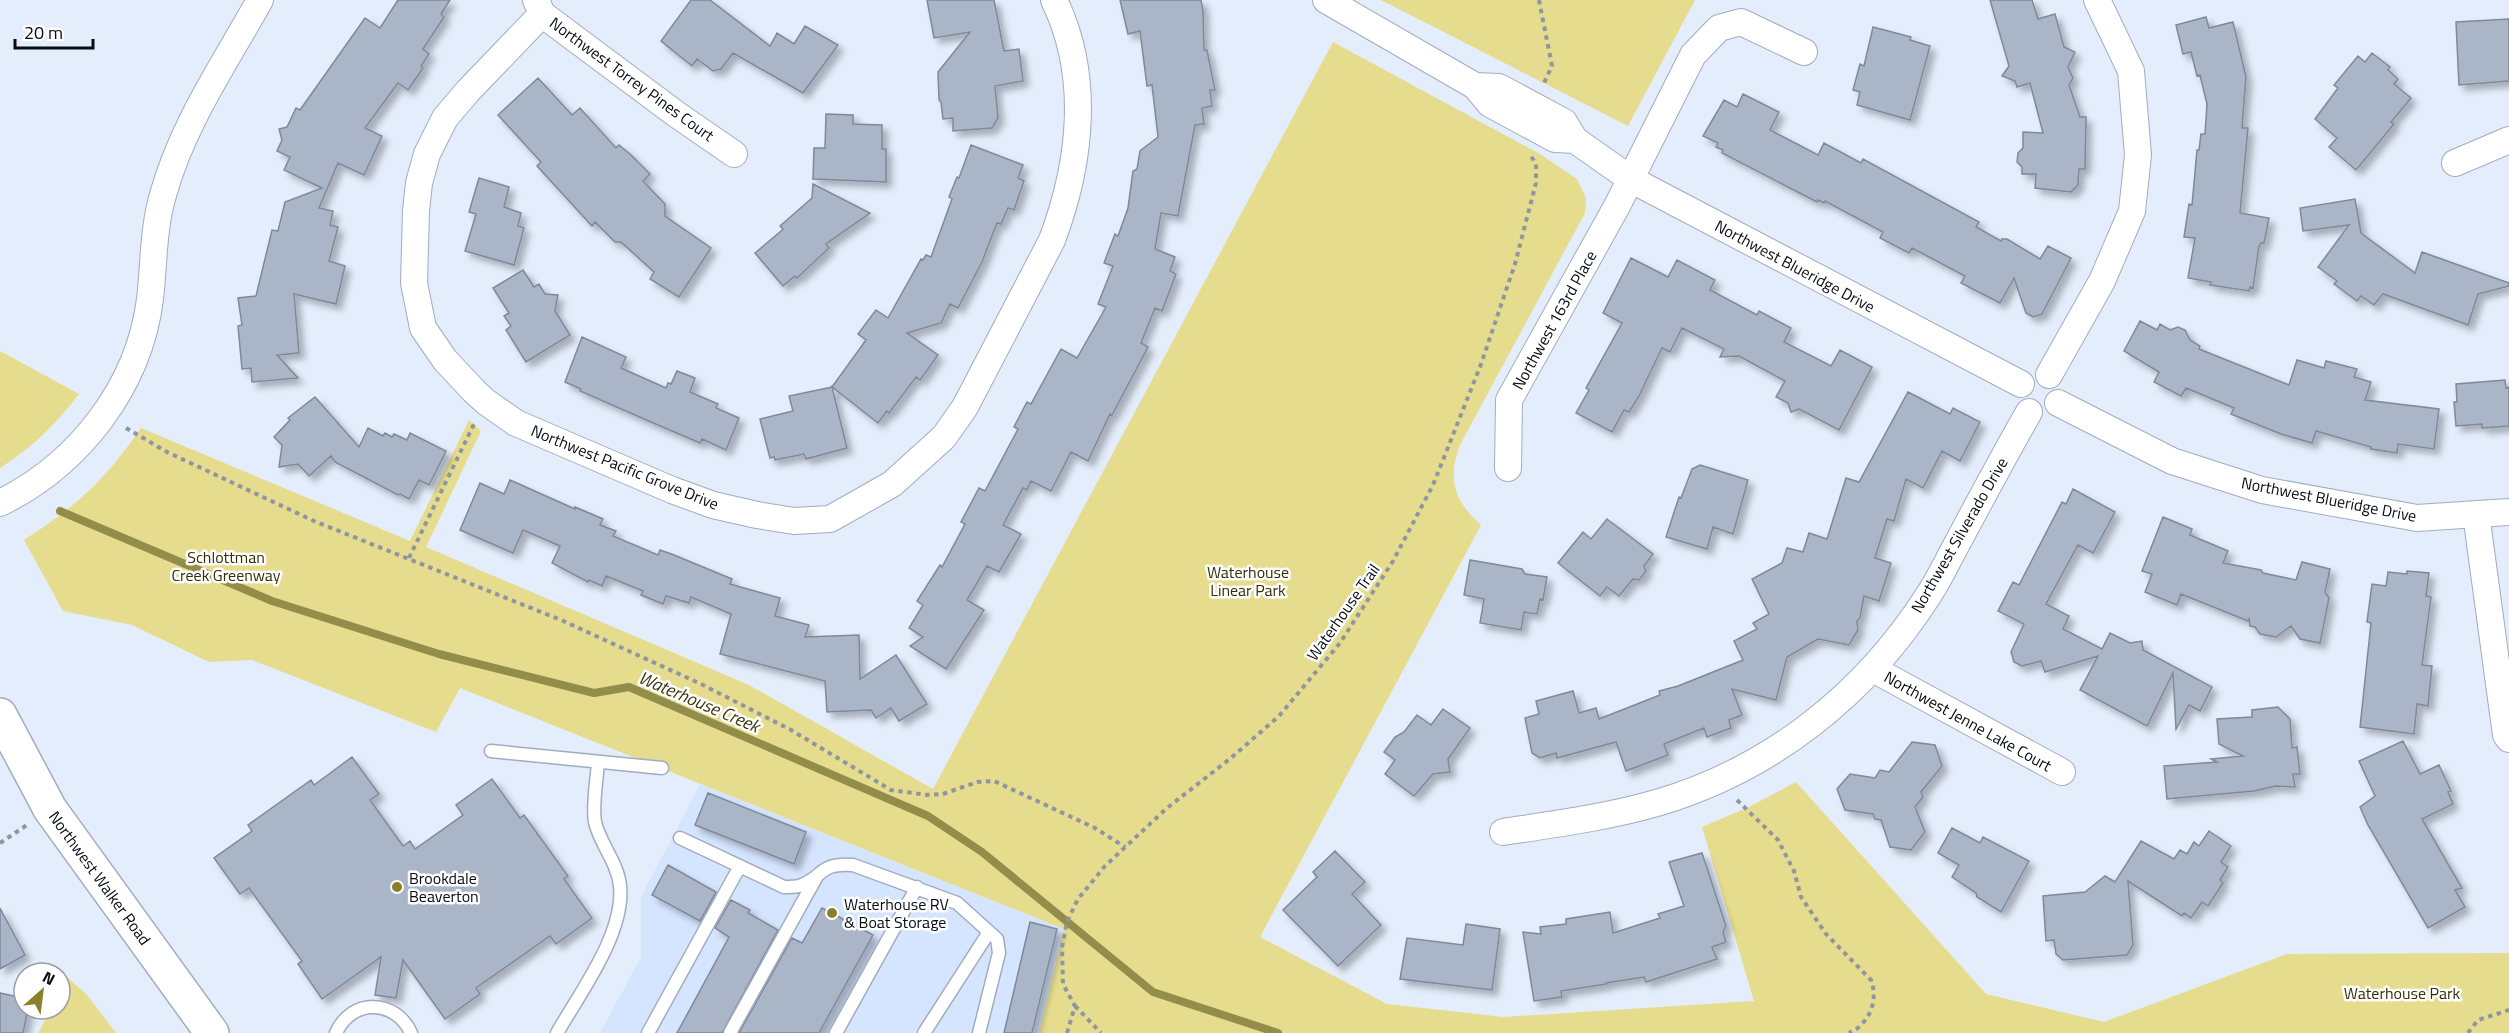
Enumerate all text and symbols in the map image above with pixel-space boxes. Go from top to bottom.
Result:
street label: Northwest Torrey Pines Court [545,11,720,147]
scale bar [15,12,93,50]
text: 20 m [24,19,63,46]
street label: Northwest Blueridge Drive [1711,214,1879,318]
street label: Northwest 163rd Place [1506,246,1602,394]
street label: Northwest Pacific Grove Drive [528,418,722,516]
street label: Northwest Silverado Drive [1905,453,2013,617]
street label: Northwest Blueridge Drive [2239,470,2419,528]
park label: Schlottman Creek Greenway [171,545,281,587]
street label: Waterhouse Trail [1301,559,1385,665]
park label: Waterhouse Linear Park [1207,560,1289,602]
water label: Waterhouse Creek [634,664,766,740]
street label: Northwest Jenne Lake Court [1880,665,2057,777]
street label: Northwest Walker Road [43,806,157,950]
place label: Brookdale Beaverton [409,866,479,908]
marker: Brookdale Beaverton [390,880,404,894]
place label: Waterhouse RV & Boat Storage [844,892,949,934]
marker: Waterhouse RV & Boat Storage [825,906,839,920]
north arrow [12,961,72,1021]
text: N [39,965,60,991]
park label: Waterhouse Park [2344,981,2461,1005]

